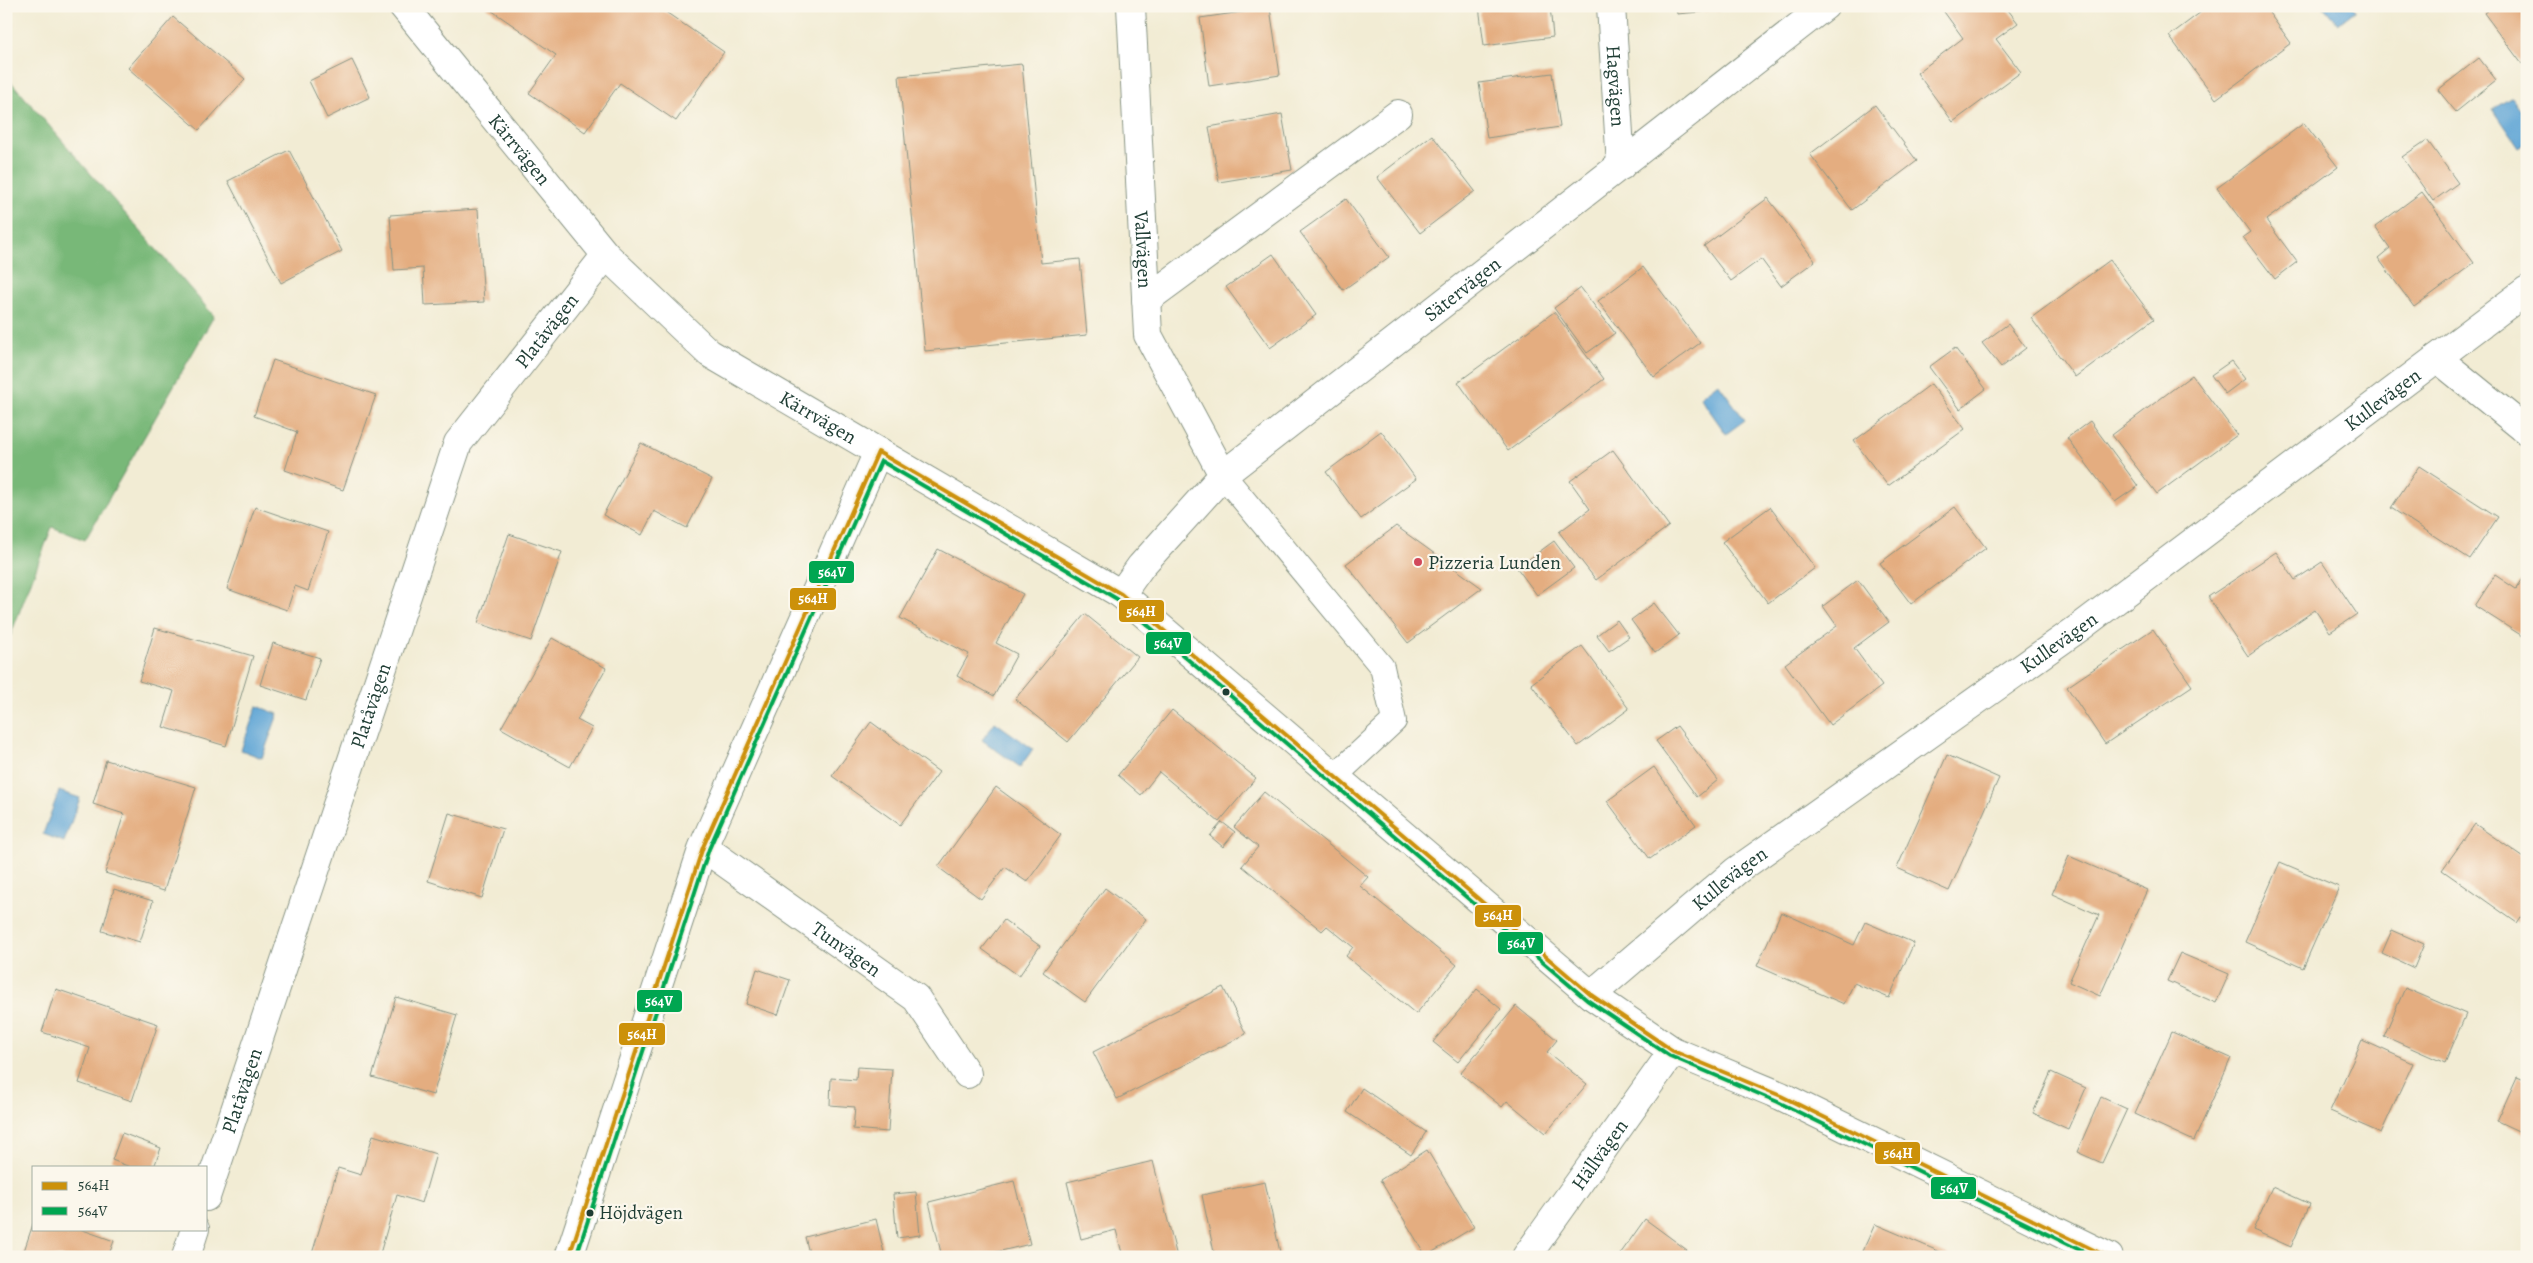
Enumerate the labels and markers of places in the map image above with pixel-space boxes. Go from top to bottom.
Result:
place label: Pizzeria Lunden [1428,549,1561,576]
marker: Pizzeria Lunden [1412,556,1424,568]
unlabelled marker [1221,687,1231,697]
place label: Höjdvägen [599,1200,683,1226]
marker: Höjdvägen [585,1208,595,1218]

